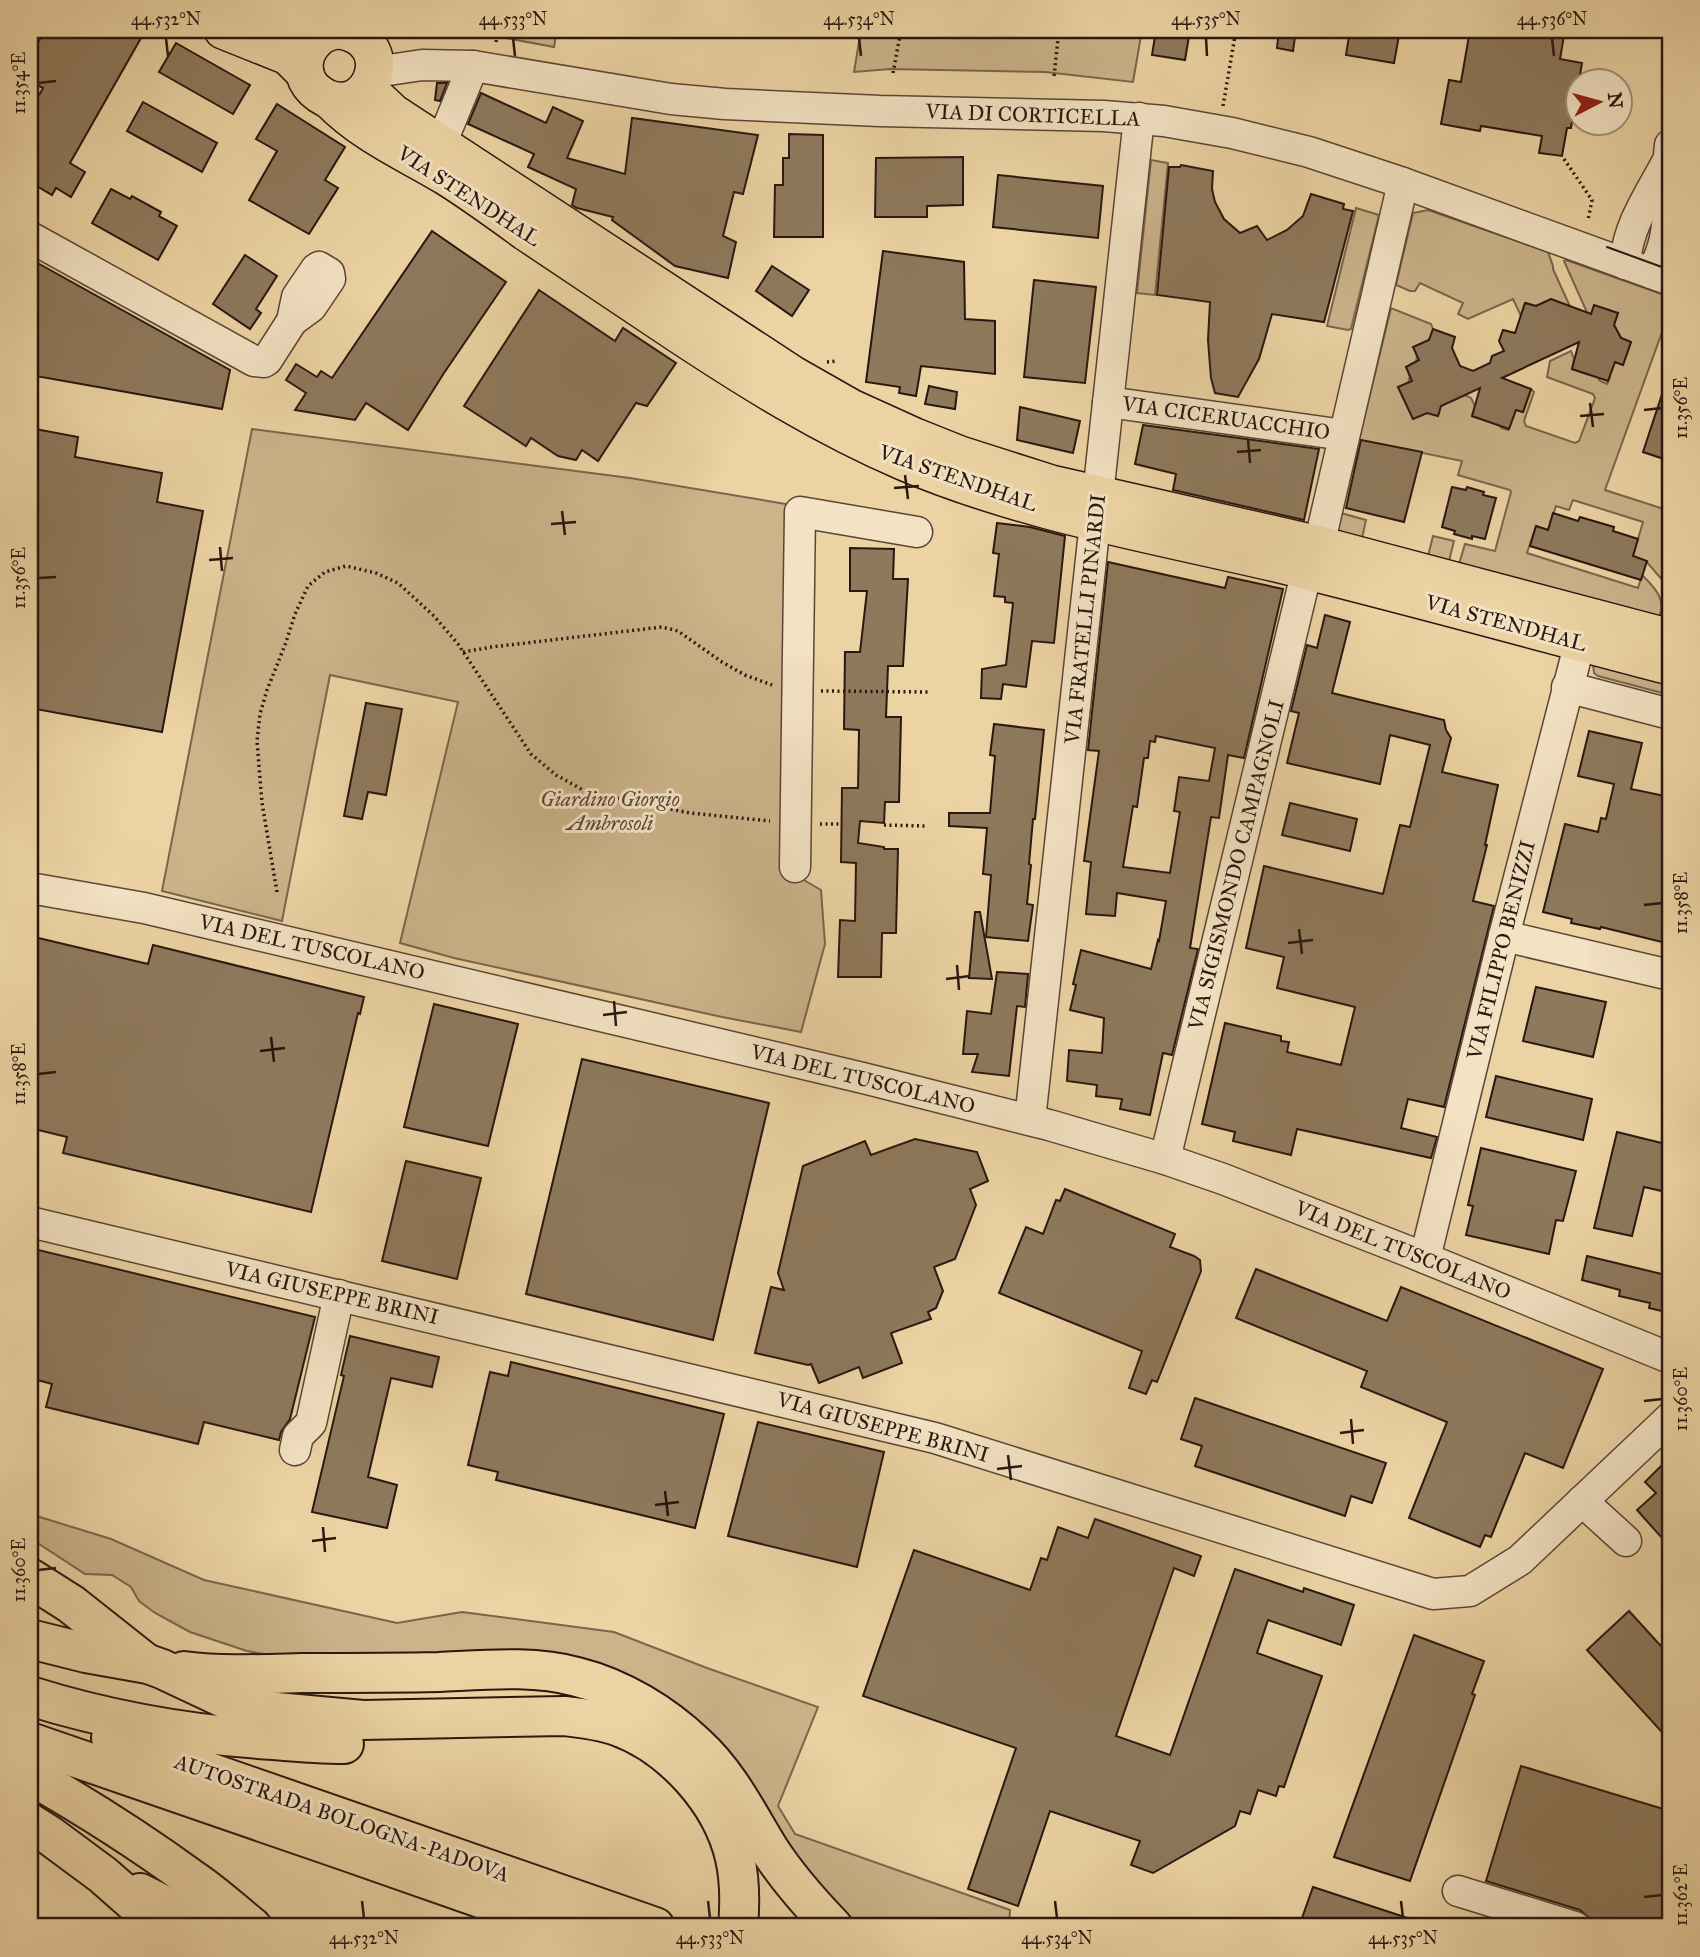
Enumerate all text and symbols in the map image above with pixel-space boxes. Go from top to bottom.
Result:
text: 44.532°N [131,8,201,30]
text: 44.533°N [479,8,547,30]
text: 44.534°N [823,8,895,30]
text: 44.535°N [1171,8,1241,30]
text: 44.536°N [1517,8,1587,30]
text: 11.354°E [8,52,30,114]
north arrow [1564,66,1634,136]
text: N [1603,91,1628,109]
street label: VIA DI CORTICELLA [924,98,1141,132]
street label: VIA STENDHAL [392,139,546,252]
text: 11.356°E [1670,377,1692,439]
street label: VIA CICERUACCHIO [1119,390,1332,445]
street label: VIA STENDHAL [874,438,1041,517]
street label: VIA FRATELLI PINARDI [1059,493,1111,746]
text: 11.356°E [8,547,30,609]
street label: VIA STENDHAL [1422,589,1590,657]
street label: VIA SIGISMONDO CAMPAGNOLI [1182,697,1290,1034]
park label: Giardino Giorgio Ambrosoli [540,786,680,836]
street label: VIA FILIPPO BENIZZI [1461,838,1541,1063]
text: 11.358°E [1670,872,1692,934]
street label: VIA DEL TUSCOLANO [196,908,427,986]
street label: VIA DEL TUSCOLANO [747,1038,978,1120]
text: 11.358°E [8,1043,30,1105]
street label: VIA DEL TUSCOLANO [1290,1194,1515,1305]
street label: VIA GIUSEPPE BRINI [222,1256,441,1330]
text: 11.360°E [1670,1367,1692,1431]
street label: VIA GIUSEPPE BRINI [773,1386,992,1468]
text: 11.360°E [8,1538,30,1602]
street label: AUTOSTRADA BOLOGNA-PADOVA [170,1748,513,1888]
text: 11.362°E [1670,1864,1692,1926]
text: 44.532°N [329,1927,399,1949]
text: 44.533°N [676,1927,744,1949]
text: 44.534°N [1021,1927,1093,1949]
text: 44.535°N [1368,1927,1438,1949]

